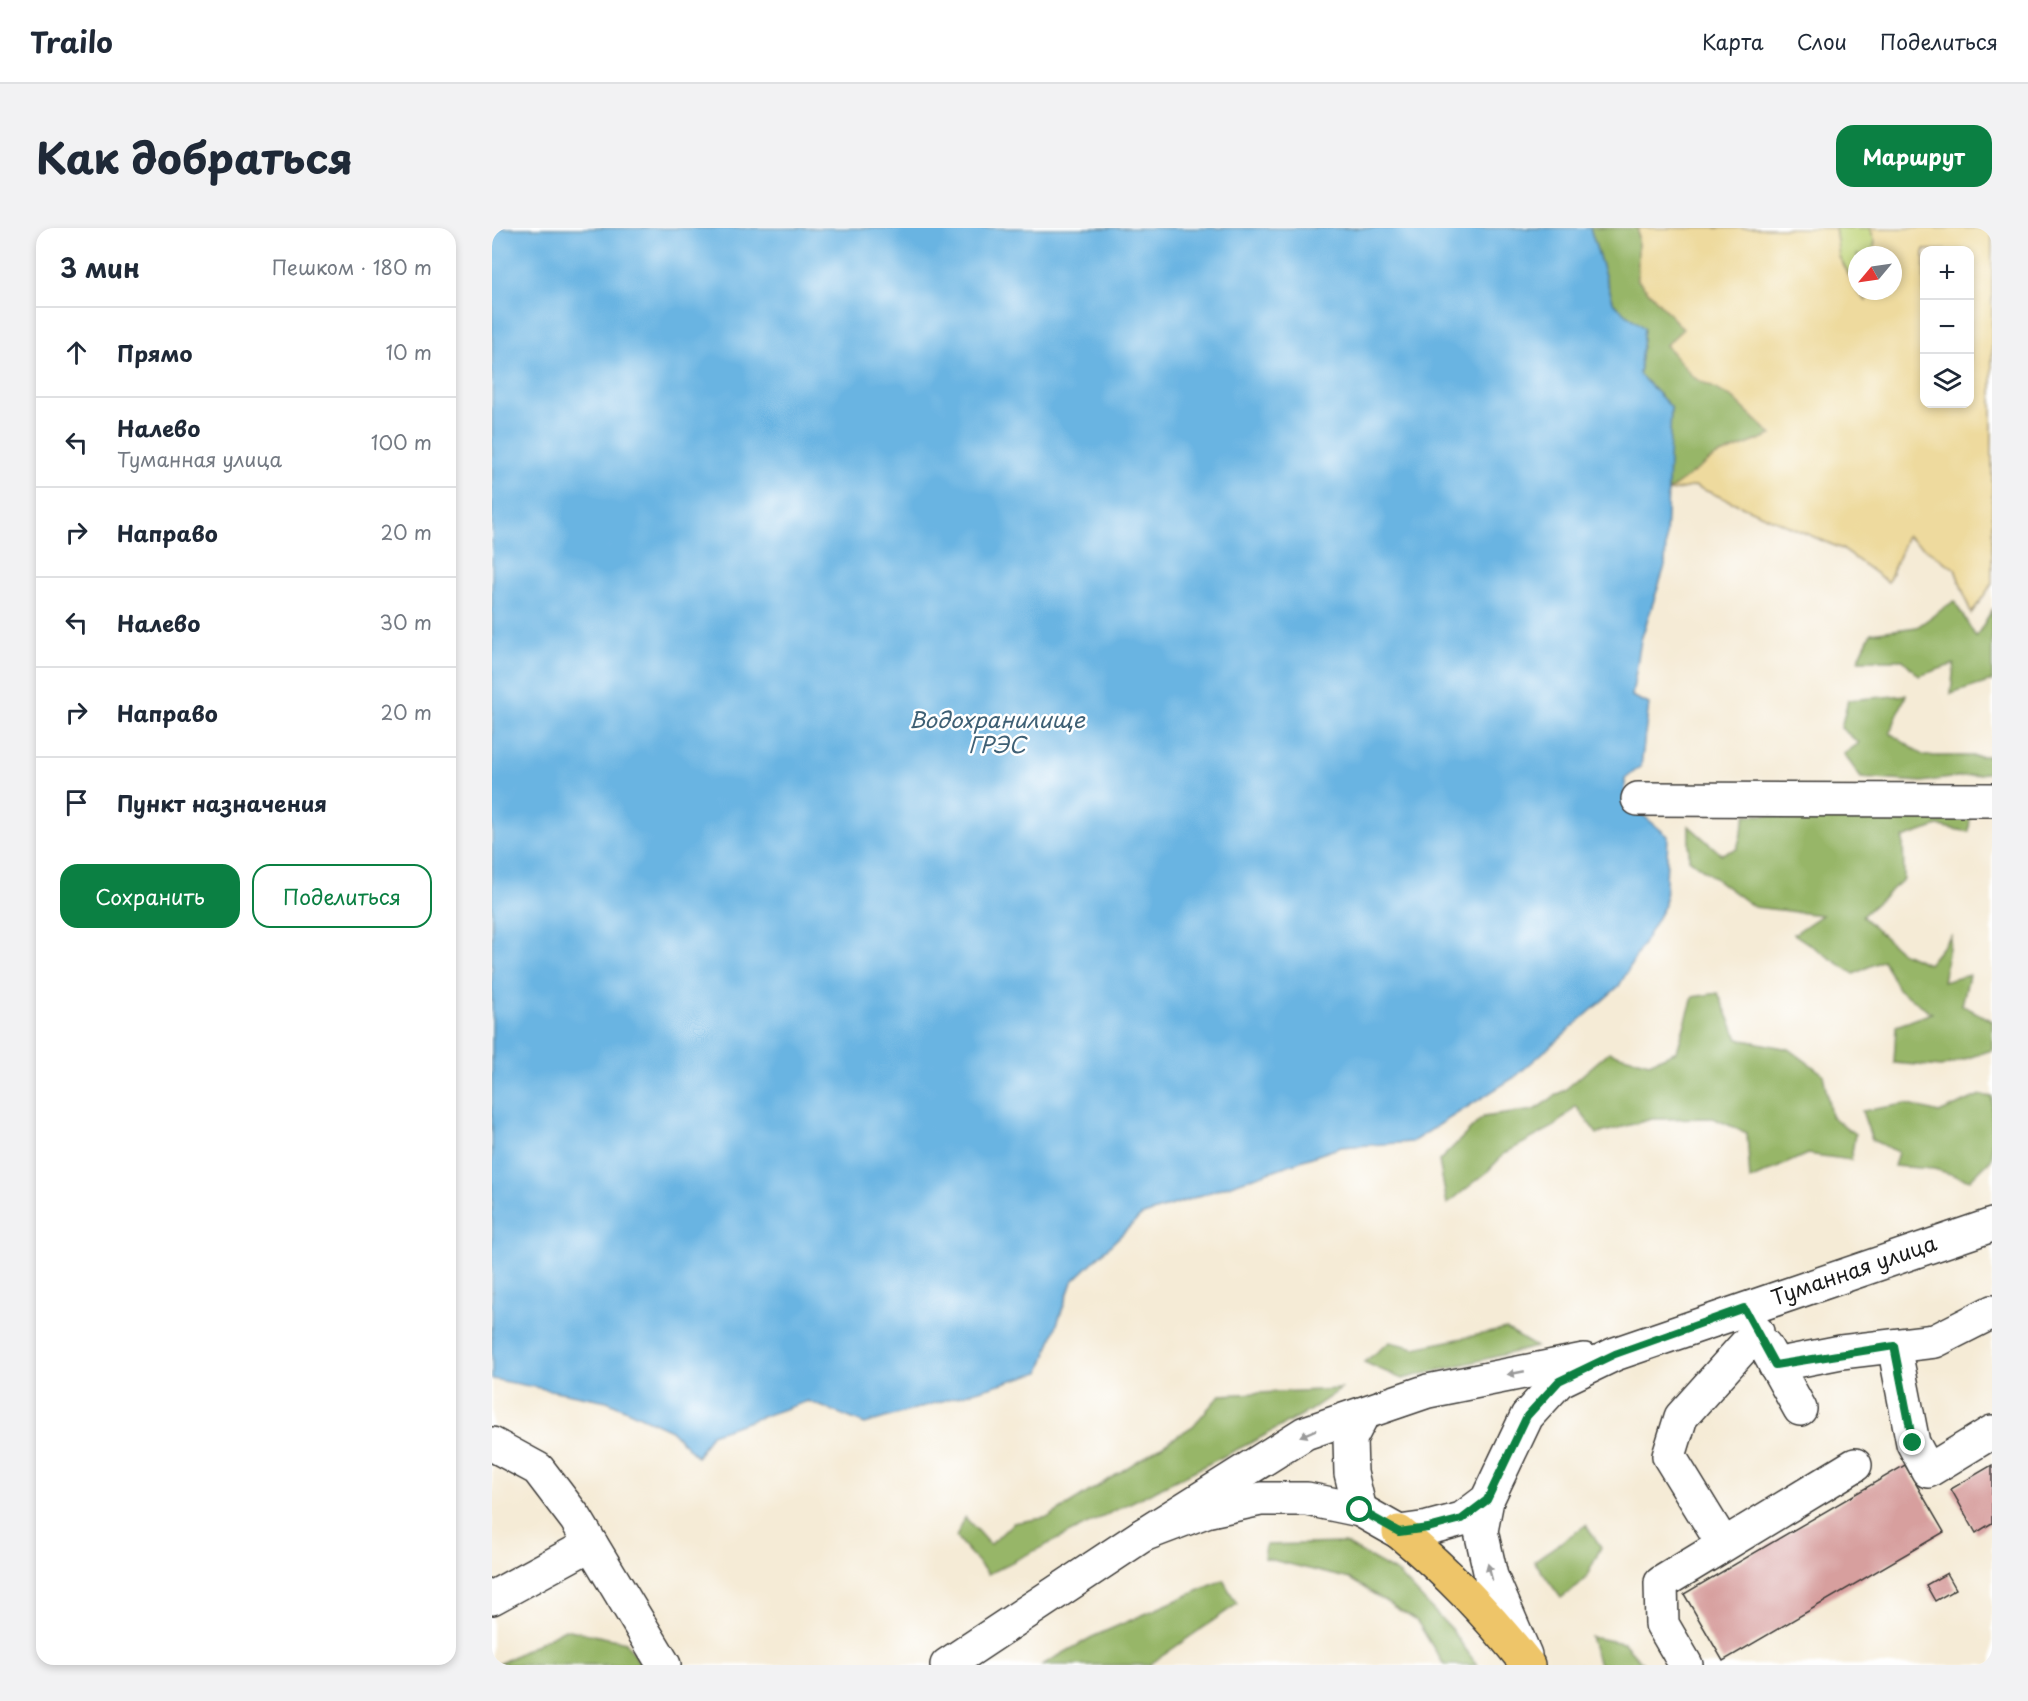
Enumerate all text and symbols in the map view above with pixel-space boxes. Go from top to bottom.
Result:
text: Trailo [30,20,113,63]
text: Карта [1702,25,1764,57]
text: Слои [1797,25,1847,57]
text: Поделиться [1880,25,1998,57]
text: Как добраться [36,125,353,188]
button: Маршрут [1836,125,1992,187]
north arrow [1848,246,1902,300]
map controls [1920,246,1974,408]
button: + [1920,246,1974,300]
text: 3 мин [60,248,140,287]
text: Пешком · 180 m [272,252,432,282]
button: − [1920,300,1974,354]
icon: ahead [60,336,93,369]
text: Прямо [117,336,192,369]
text: 10 m [385,337,432,367]
button: layers [1920,354,1974,408]
text: Налево [117,411,200,444]
icon: left [60,426,93,459]
text: 100 m [371,427,432,457]
text: Туманная улица [117,444,282,474]
icon: right [60,516,93,549]
text: Направо [117,516,218,549]
text: 20 m [380,517,432,547]
icon: left [60,606,93,639]
text: Налево [117,606,200,639]
text: 30 m [379,607,432,637]
icon: right [60,696,93,729]
text: Направо [117,696,218,729]
text: 20 m [380,697,432,727]
water label: Водохранилище ГРЭС [909,702,1086,760]
icon: arrive [60,786,93,819]
text: Пункт назначения [117,786,327,819]
button: Сохранить [60,864,240,928]
button: Поделиться [252,864,432,928]
street label: Туманная улица [1766,1226,1941,1312]
one-way arrow [1506,1369,1525,1378]
one-way arrow [1299,1428,1317,1438]
route end [1899,1429,1925,1455]
route start [1346,1496,1372,1522]
one-way arrow [1485,1563,1495,1581]

